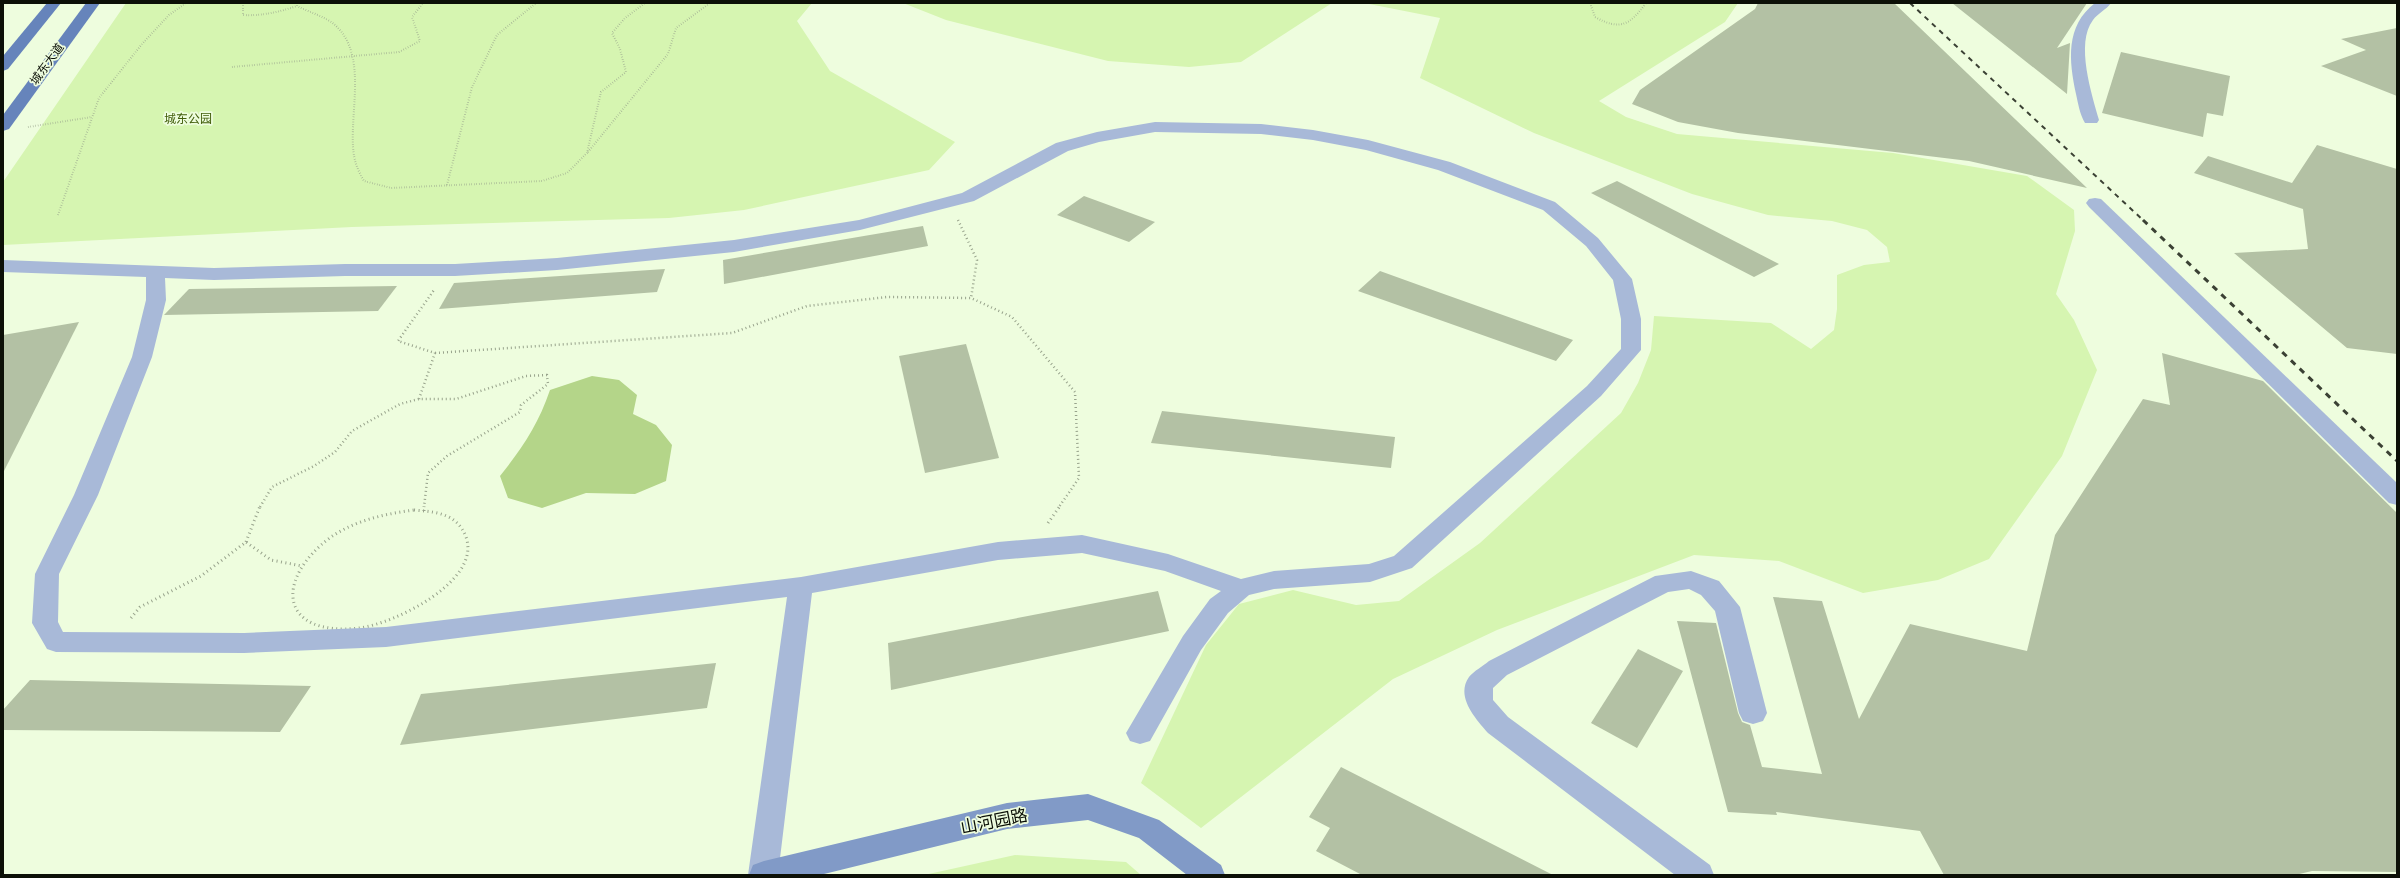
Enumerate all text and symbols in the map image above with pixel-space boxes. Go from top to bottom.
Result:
street label: 城东大道 [26,40,67,88]
park label: 城东公园 [164,111,212,126]
street label: 山河园路 [959,805,1029,837]

